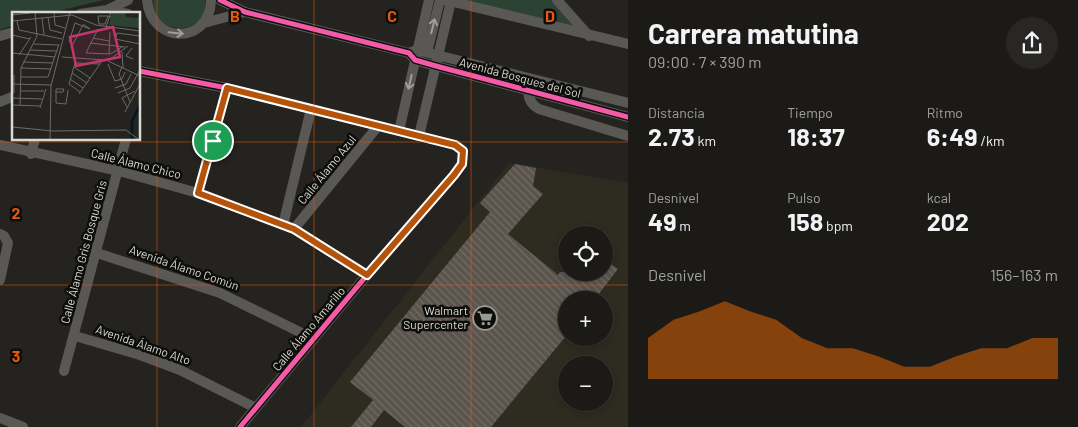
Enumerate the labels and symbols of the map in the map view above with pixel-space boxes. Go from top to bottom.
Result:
text: B [230,6,240,25]
text: C [387,6,397,25]
text: D [545,6,555,25]
inset map [12,12,140,140]
one-way arrow [429,19,438,35]
one-way arrow [168,28,184,37]
street label: Avenida Bosques del Sol [458,54,583,100]
one-way arrow [405,73,414,89]
pin [192,120,234,162]
street label: Calle Álamo Azul [294,132,358,207]
street label: Calle Álamo Chico [90,145,183,181]
street label: Calle Álamo Gris Bosque Gris [57,178,109,325]
text: 2 [12,203,21,222]
street label: Avenida Álamo Común [128,242,241,292]
street label: Calle Álamo Amarillo [269,283,347,373]
place label: Walmart Supercenter [403,303,469,331]
supermarket icon: Walmart Supercenter [472,305,498,331]
street label: Avenida Álamo Alto [94,321,192,367]
text: 3 [12,346,20,365]

